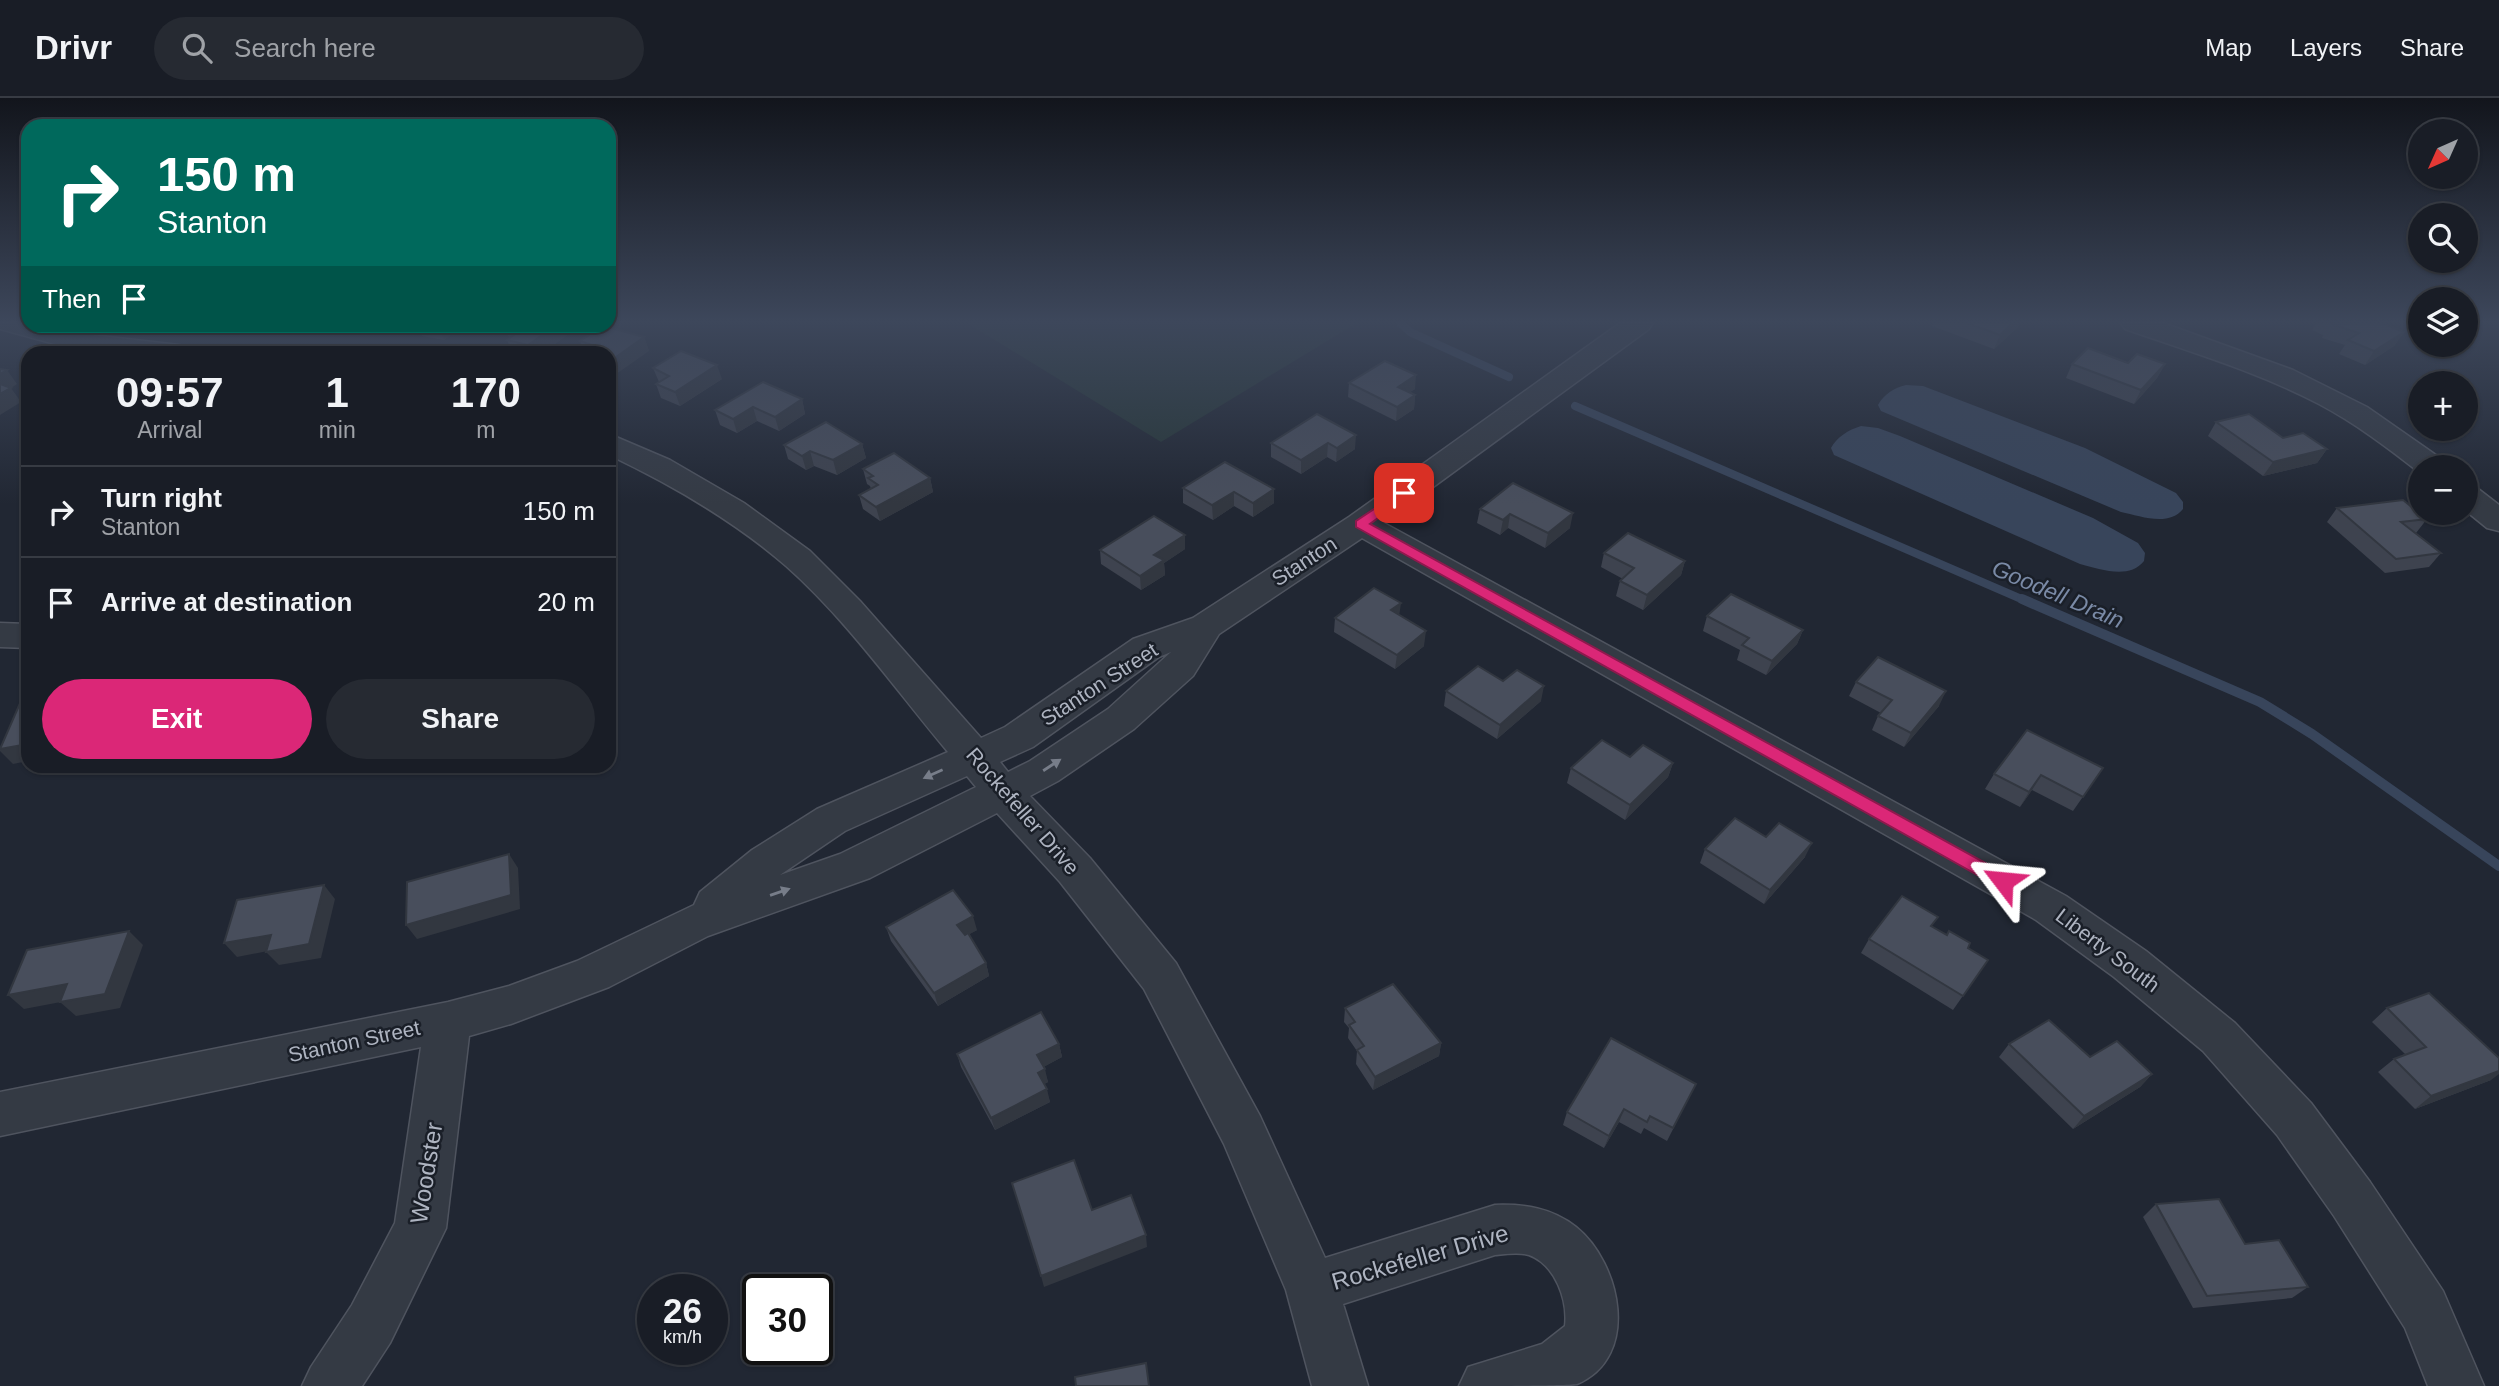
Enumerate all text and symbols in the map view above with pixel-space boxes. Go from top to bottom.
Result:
search box [154,17,644,80]
text: Drivr [35,29,112,66]
icon: search [178,29,216,67]
text: Search here [234,33,376,63]
text: Map [2205,34,2252,61]
text: Layers [2290,34,2362,61]
text: Share [2400,34,2464,61]
north arrow [2408,119,2478,189]
map controls [2408,119,2478,525]
icon: right [42,147,133,238]
text: 150 m [157,147,296,201]
button: search [2408,203,2478,273]
text: Stanton [157,204,267,240]
icon: arrive [115,280,153,318]
text: Then [42,284,101,314]
button: layers [2408,287,2478,357]
text: 09:57 [116,369,224,416]
text: 1 [325,369,349,416]
text: 170 [451,369,521,416]
button: + [2408,371,2478,441]
text: Arrival [137,417,202,443]
text: min [319,417,356,443]
text: m [476,417,495,443]
button: − [2408,455,2478,525]
pin [1374,463,1434,523]
icon: arrive [1385,474,1423,512]
text: Turn right [101,483,222,513]
icon: right [42,493,80,531]
text: 150 m [523,496,595,526]
text: Stanton [101,514,180,540]
street label: Stanton [1267,532,1341,590]
water label: Goodell Drain [1988,555,2128,633]
icon: arrive [42,584,80,622]
text: Arrive at destination [101,587,352,617]
text: 20 m [537,587,595,617]
street label: Stanton Street [1036,638,1162,730]
button: Exit [42,679,312,759]
button: Share [326,679,595,759]
street label: Rockefeller Drive [962,743,1084,879]
one-way arrow [1043,759,1062,772]
one-way arrow [923,768,943,780]
position arrow [1966,844,2040,918]
one-way arrow [770,886,791,897]
street label: Liberty South [2052,904,2164,996]
street label: Stanton Street [286,1016,422,1066]
street label: Woodster [405,1120,447,1226]
street label: Rockefeller Drive [1328,1219,1512,1295]
speed limit sign: 30 [742,1274,833,1365]
text: 26 [663,1291,702,1330]
text: km/h [663,1327,702,1347]

